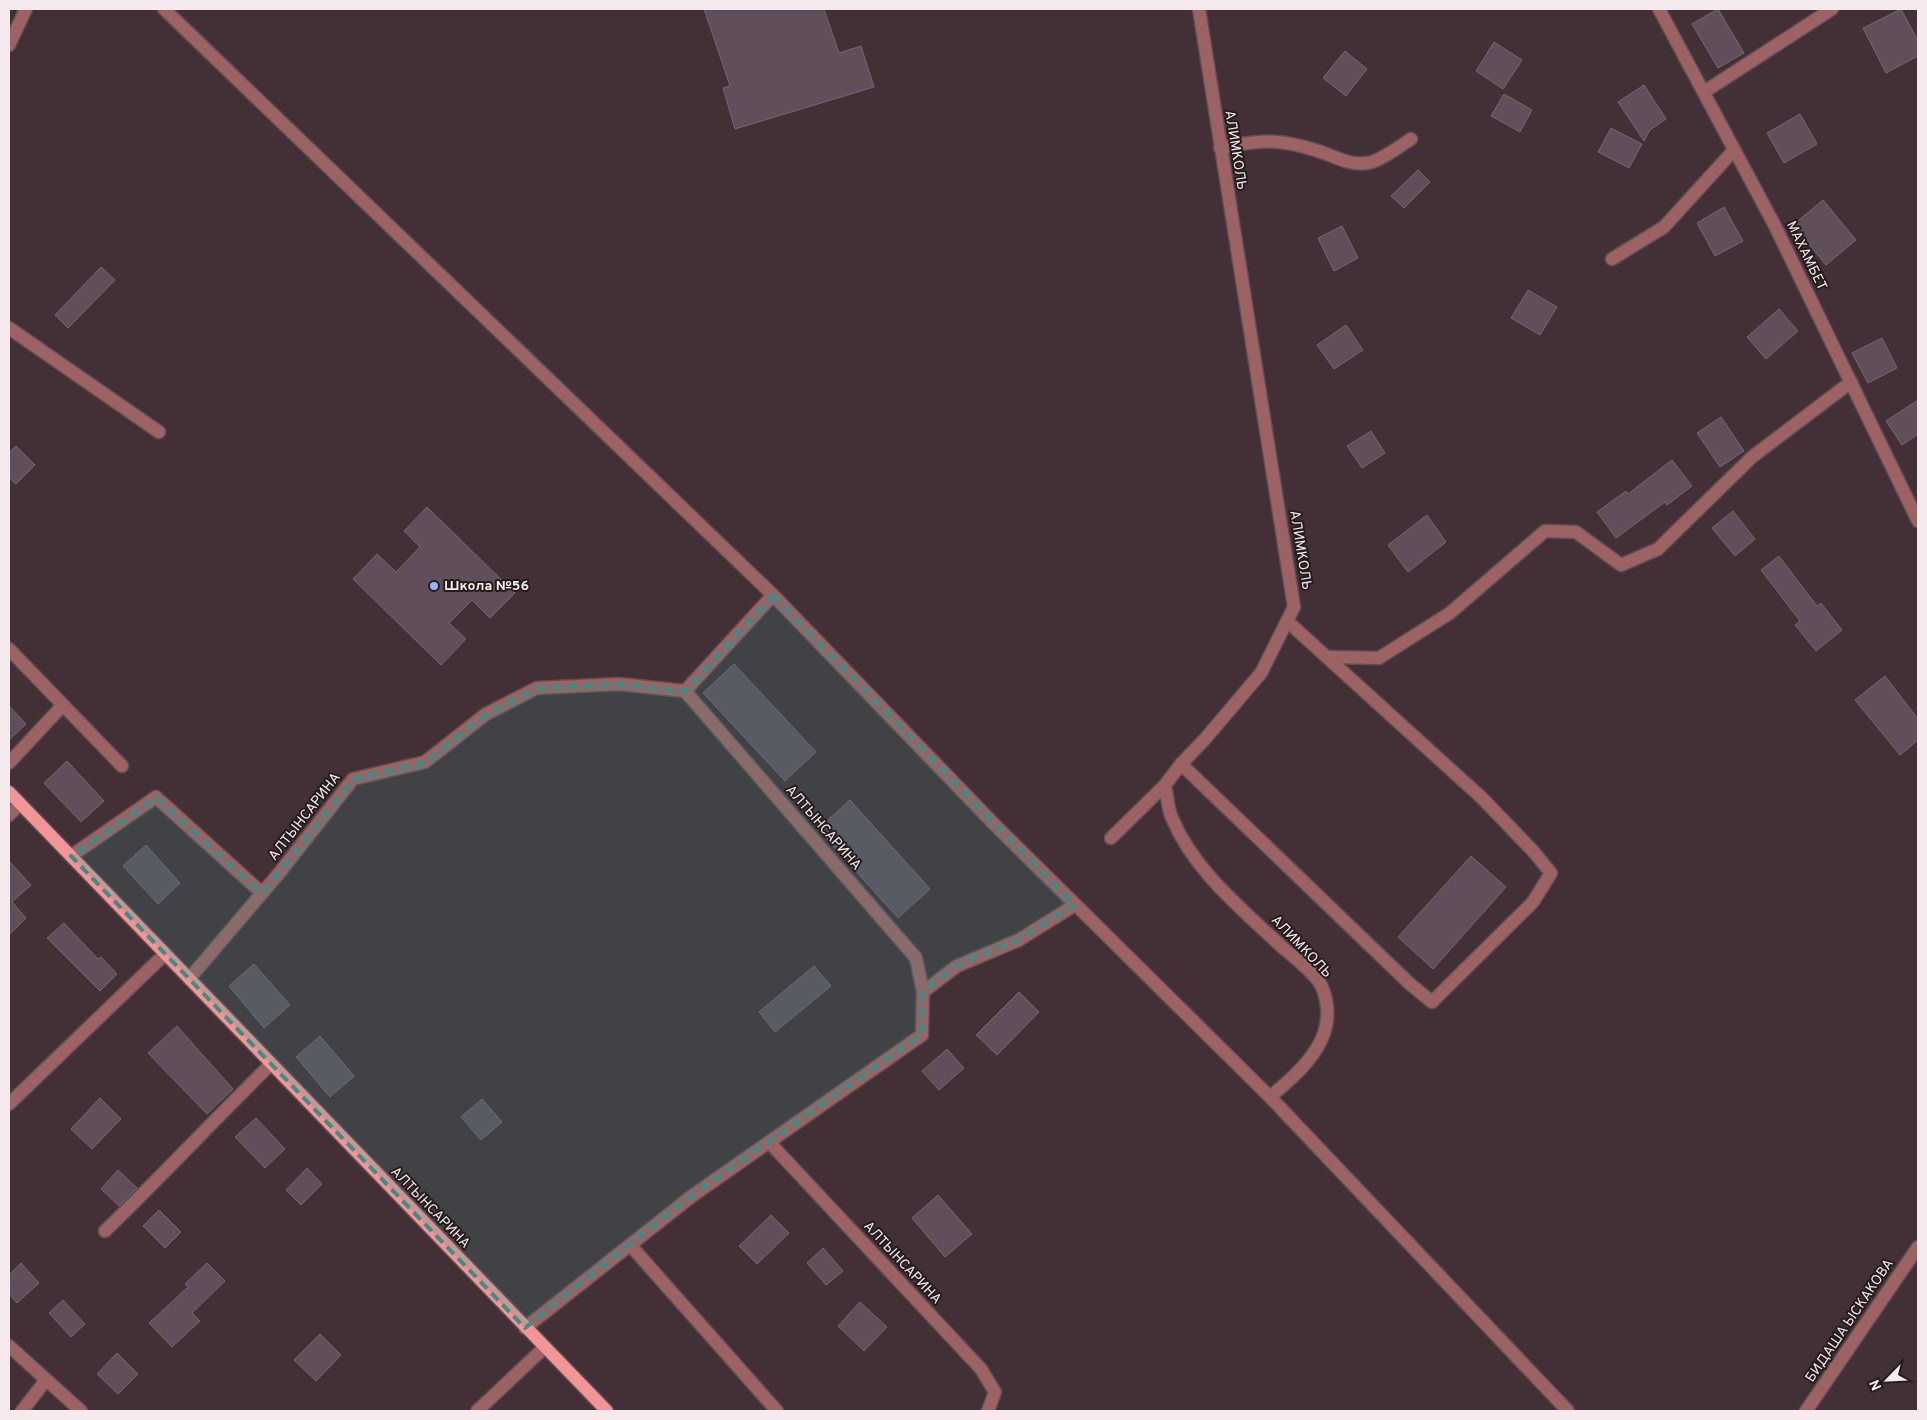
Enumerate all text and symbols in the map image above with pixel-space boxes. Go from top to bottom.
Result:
street label: АЛИМКОЛЬ [1220,109,1250,191]
street label: МАХАМБЕТ [1782,218,1830,294]
street label: АЛИМКОЛЬ [1285,509,1315,591]
place label: Школа №56 [444,578,529,595]
marker: Школа №56 [428,580,440,592]
street label: АЛТЫНСАРИНА [265,770,345,864]
street label: АЛТЫНСАРИНА [781,782,865,874]
street label: АЛИМКОЛЬ [1267,912,1335,982]
street label: АЛТЫНСАРИНА [387,1164,473,1252]
street label: АЛТЫНСАРИНА [859,1218,945,1308]
street label: БИДАША ЫСКАКОВА [1802,1256,1898,1386]
north arrow [1862,1355,1912,1405]
text: N [1867,1377,1886,1393]

